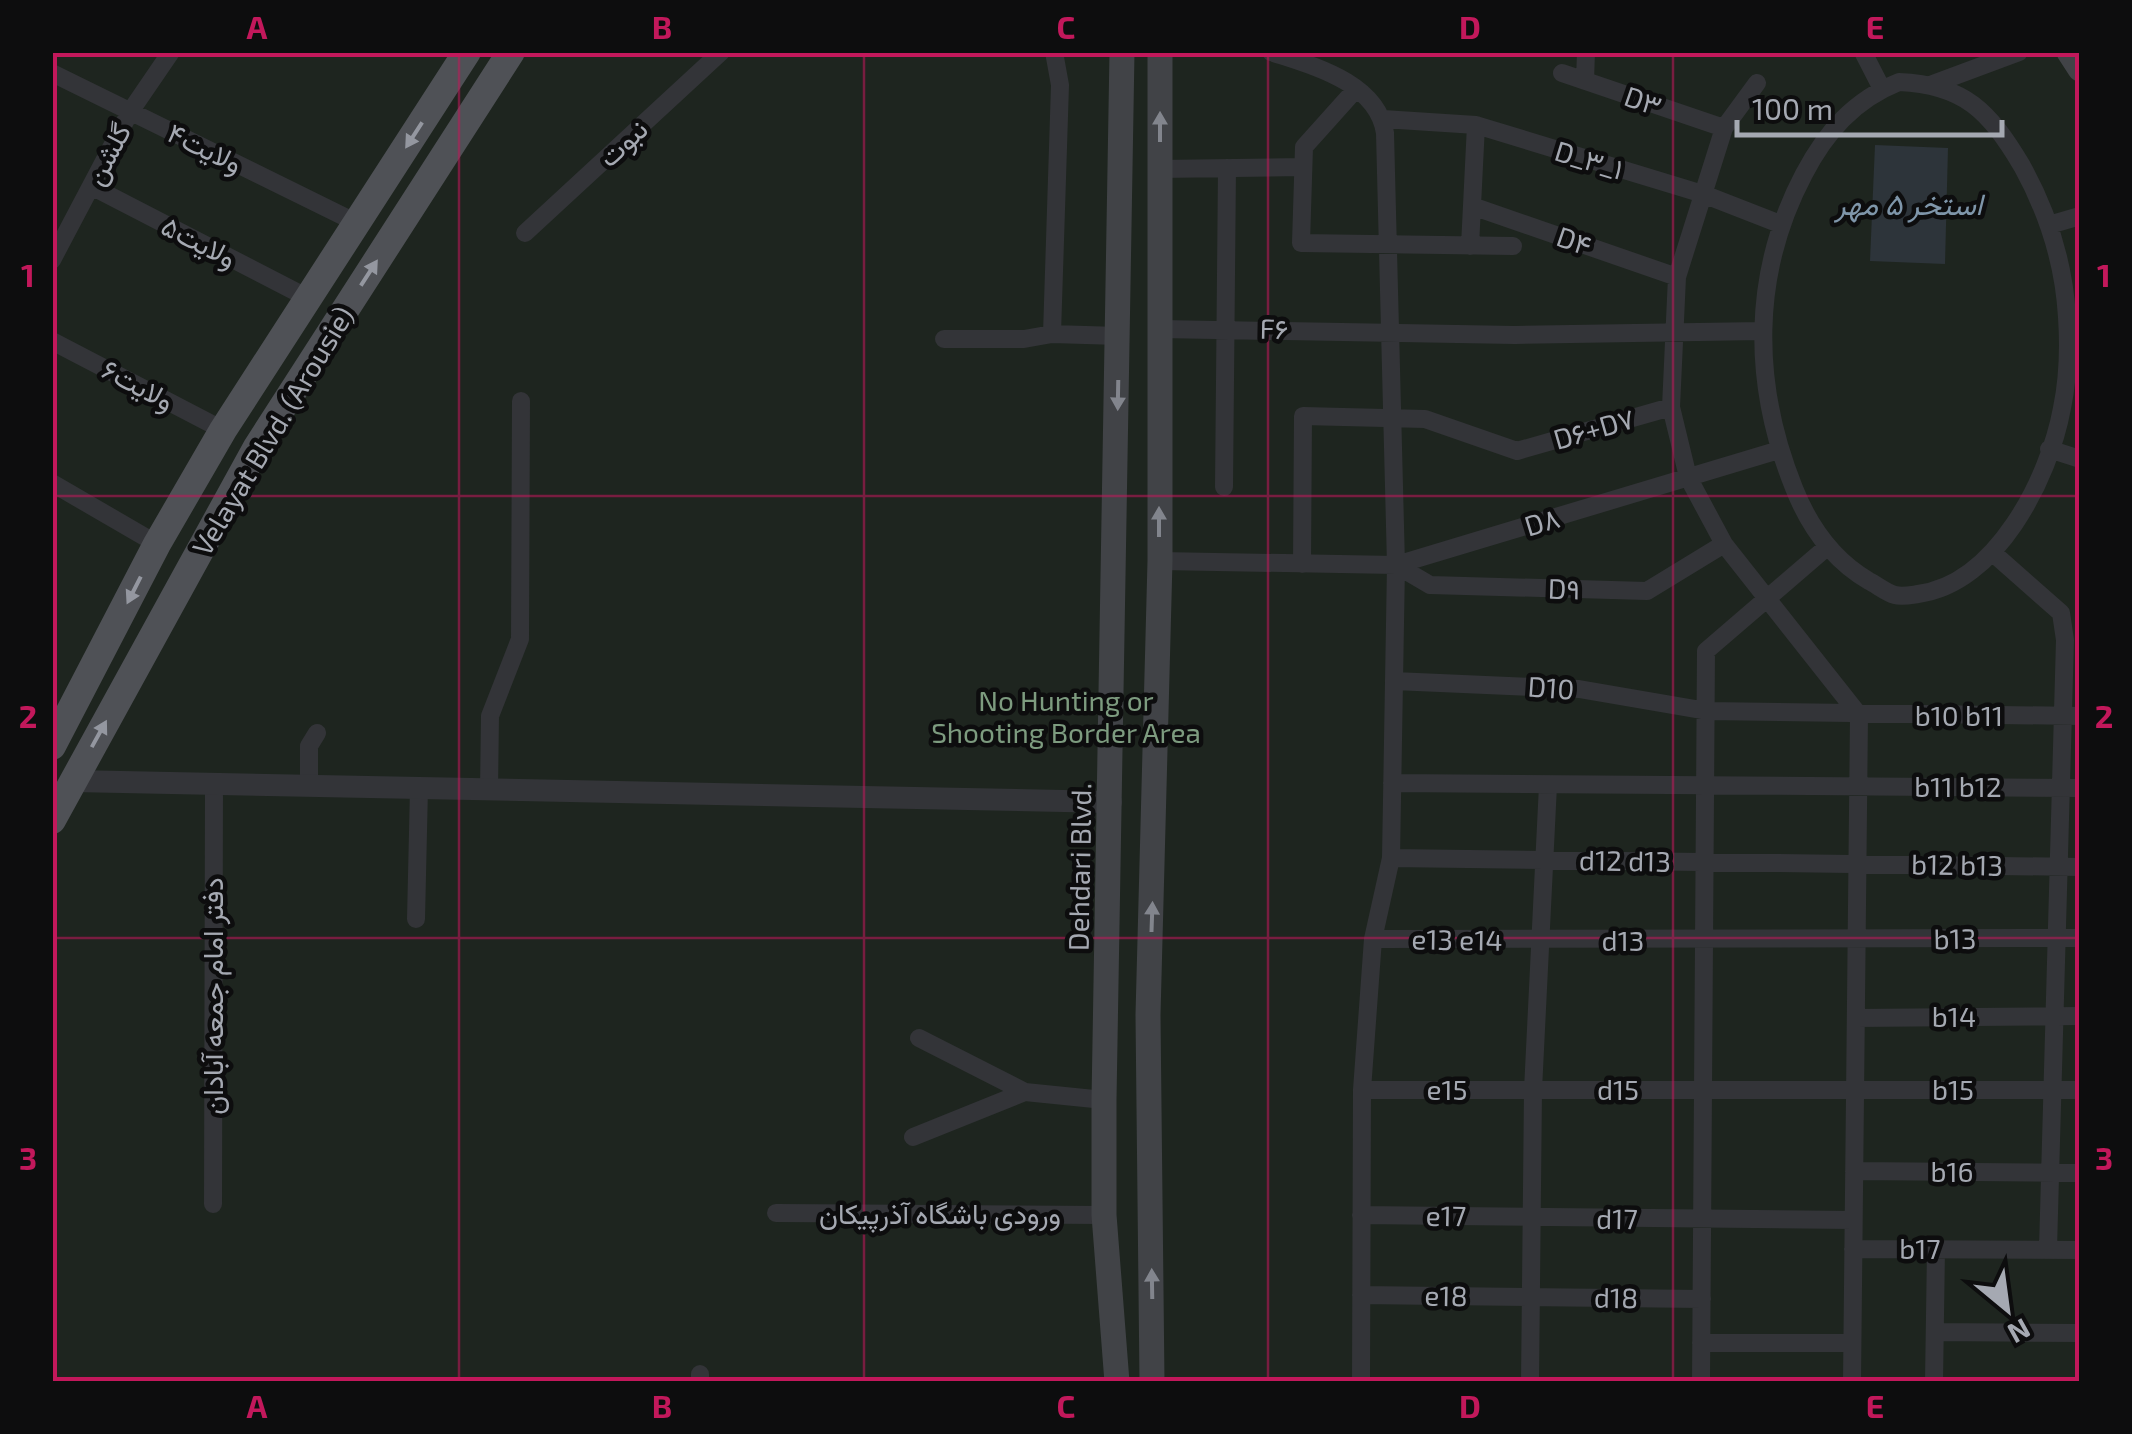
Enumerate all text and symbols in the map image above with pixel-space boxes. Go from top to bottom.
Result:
text: A [247,7,268,45]
text: B [652,7,672,45]
text: C [1057,7,1075,45]
text: D [1459,7,1481,45]
text: E [1866,7,1884,45]
scale bar [1737,75,2002,137]
street label: D۳ [1620,78,1666,122]
text: 100 m [1752,90,1833,126]
street label: نبوت [591,111,655,175]
one-way arrow [1152,111,1168,143]
street label: ولایت۴ [162,114,248,182]
street label: گلشن [77,117,138,191]
one-way arrow [406,121,424,148]
street label: D_۳_۱ [1551,133,1628,185]
water label: استخر ۵ مهر [1833,185,1986,223]
street label: ولایت۵ [155,208,243,276]
street label: D۴ [1552,218,1596,262]
text: 1 [21,255,35,293]
text: 1 [2097,255,2111,293]
one-way arrow [360,259,378,287]
street label: Velayat Blvd. (Arousie) [184,300,360,561]
street label: F۶ [1259,311,1289,345]
street label: ولایت۶ [96,351,180,419]
one-way arrow [1110,379,1126,411]
street label: D۶+D۷ [1549,400,1638,456]
street label: D۸ [1520,500,1563,542]
one-way arrow [1151,506,1167,538]
street label: D۹ [1547,570,1581,606]
one-way arrow [126,575,143,604]
street label: D10 [1527,668,1576,706]
park label: No Hunting or Shooting Border Area [931,683,1201,749]
text: 2 [19,696,37,734]
text: 2 [2095,696,2113,734]
street label: b10 b11 [1915,698,2003,732]
one-way arrow [91,720,108,749]
street label: b11 b12 [1914,769,2002,803]
street label: Dehdari Blvd. [1061,783,1097,951]
street label: d12 d13 [1579,842,1671,878]
street label: b12 b13 [1911,846,2003,882]
street label: دفتر امام جمعه آبادان [195,877,232,1115]
one-way arrow [1144,901,1160,933]
street label: e13 e14 [1411,921,1503,957]
street label: b13 [1933,921,1977,955]
street label: d13 [1602,923,1644,957]
street label: b14 [1932,999,1976,1033]
street label: e15 [1426,1072,1468,1106]
street label: d15 [1597,1072,1639,1106]
street label: b15 [1932,1072,1974,1106]
text: 3 [19,1138,37,1176]
text: 3 [2095,1138,2113,1176]
street label: b16 [1930,1154,1974,1188]
street label: ورودی باشگاه آذرپیکان [819,1196,1061,1233]
street label: e17 [1425,1198,1467,1232]
street label: d17 [1596,1201,1638,1235]
street label: b17 [1899,1231,1941,1265]
north arrow [1957,1259,2057,1359]
one-way arrow [1144,1268,1160,1300]
street label: e18 [1424,1278,1468,1312]
street label: d18 [1594,1280,1638,1314]
text: N [2003,1312,2037,1352]
text: A [247,1386,268,1424]
text: B [652,1386,672,1424]
text: C [1057,1386,1075,1424]
text: D [1459,1386,1481,1424]
text: E [1866,1386,1884,1424]

